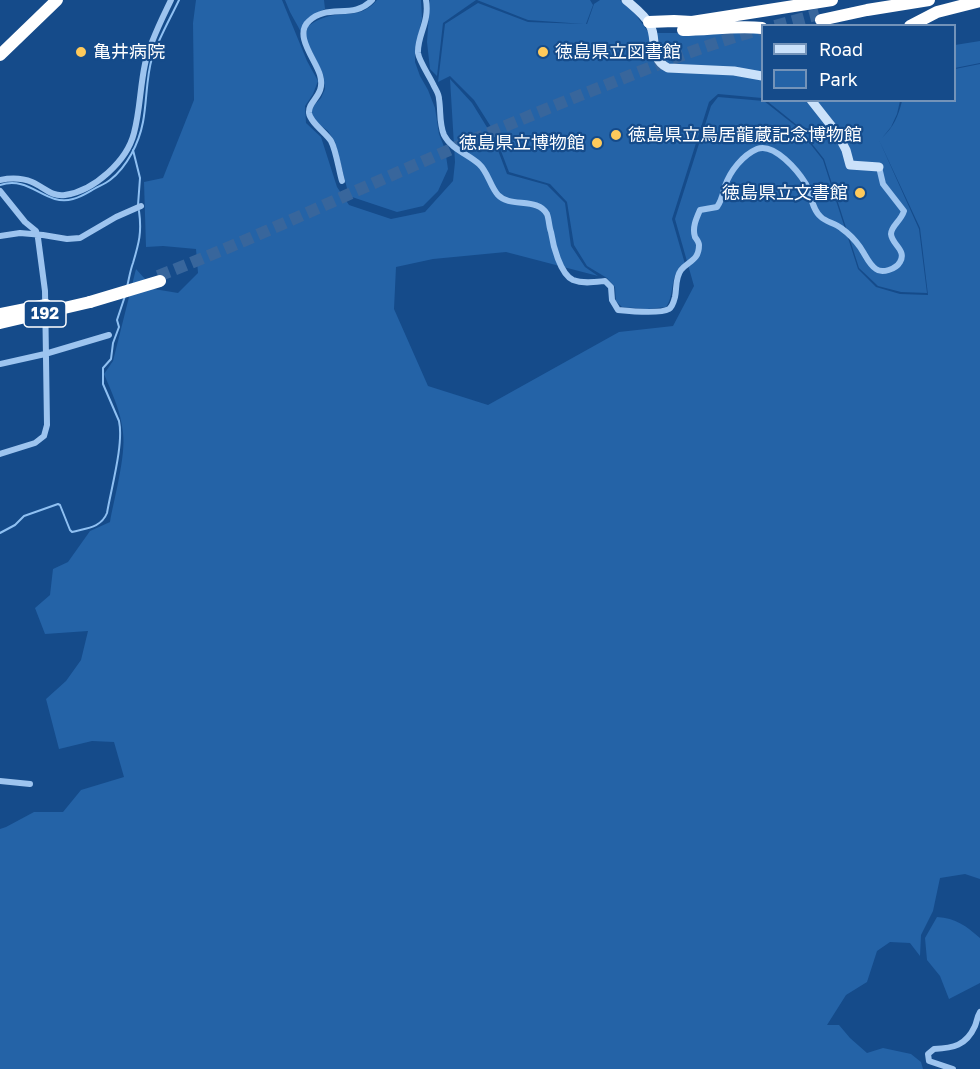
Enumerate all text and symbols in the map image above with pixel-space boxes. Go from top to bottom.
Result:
legend [761,24,956,102]
text: Road [819,38,863,60]
place label: 亀井病院 [93,41,165,63]
place label: 徳島県立図書館 [555,41,681,63]
marker: 亀井病院 [74,45,88,59]
marker: 徳島県立図書館 [536,45,550,59]
text: Park [819,68,858,90]
place label: 徳島県立鳥居龍蔵記念博物館 [628,124,862,146]
marker: 徳島県立鳥居龍蔵記念博物館 [609,128,623,142]
place label: 徳島県立博物館 [459,132,585,154]
marker: 徳島県立博物館 [590,136,604,150]
place label: 徳島県立文書館 [722,182,848,204]
marker: 徳島県立文書館 [853,186,867,200]
road number: 192 [24,301,66,327]

